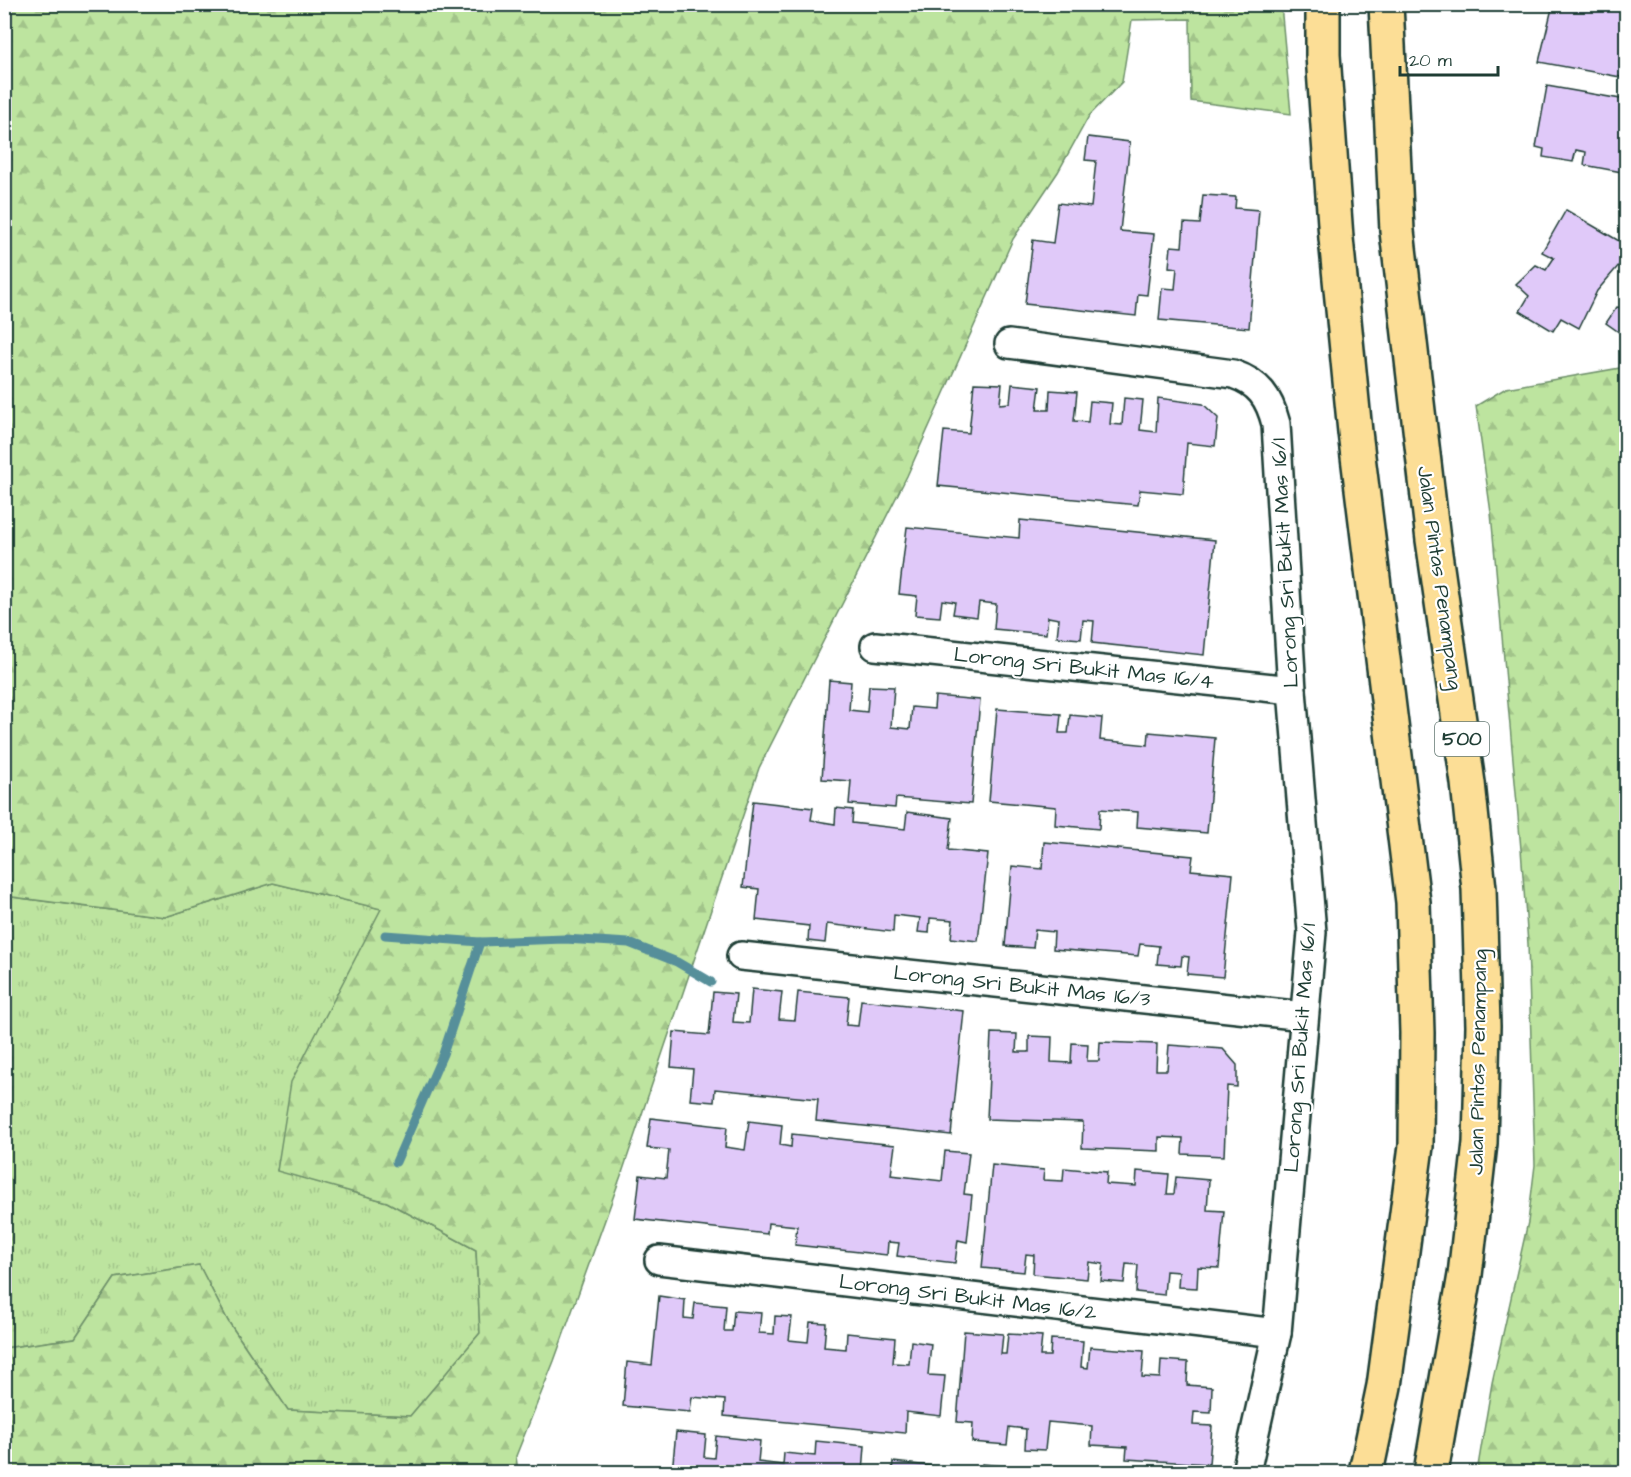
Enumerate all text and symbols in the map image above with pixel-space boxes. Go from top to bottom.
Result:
scale bar [1400,39,1498,77]
text: 20 m [1409,48,1452,73]
street label: Lorong Sri Bukit Mas 16/1 [1264,437,1308,689]
street label: Jalan Pintas Penampang [1408,464,1470,692]
street label: Lorong Sri Bukit Mas 16/4 [952,640,1216,698]
road number: 500 [1435,722,1489,756]
street label: Lorong Sri Bukit Mas 16/1 [1277,922,1325,1174]
street label: Jalan Pintas Penampang [1462,949,1496,1175]
street label: Lorong Sri Bukit Mas 16/3 [892,958,1152,1016]
street label: Lorong Sri Bukit Mas 16/2 [837,1267,1098,1329]

